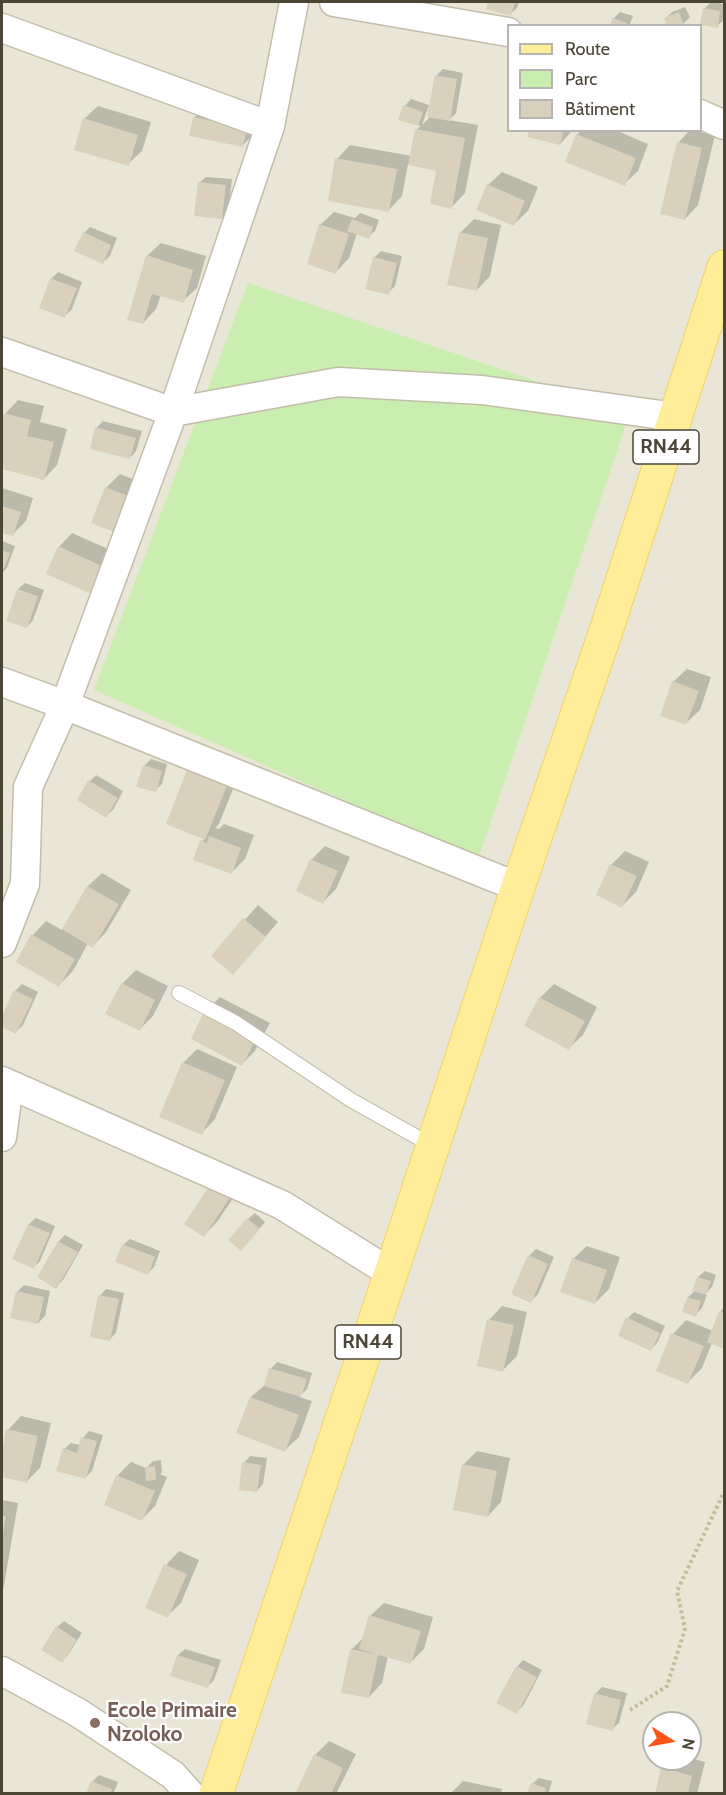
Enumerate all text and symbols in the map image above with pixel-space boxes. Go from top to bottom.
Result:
legend [507,24,702,132]
text: Route [565,38,610,60]
text: Parc [565,68,597,90]
text: Bâtiment [565,98,635,120]
road number: RN44 [633,430,699,464]
road number: RN44 [335,1325,401,1359]
place label: Ecole Primaire Nzoloko [107,1698,237,1748]
north arrow [642,1711,702,1771]
marker: Ecole Primaire Nzoloko [88,1716,102,1730]
text: N [678,1737,699,1752]

